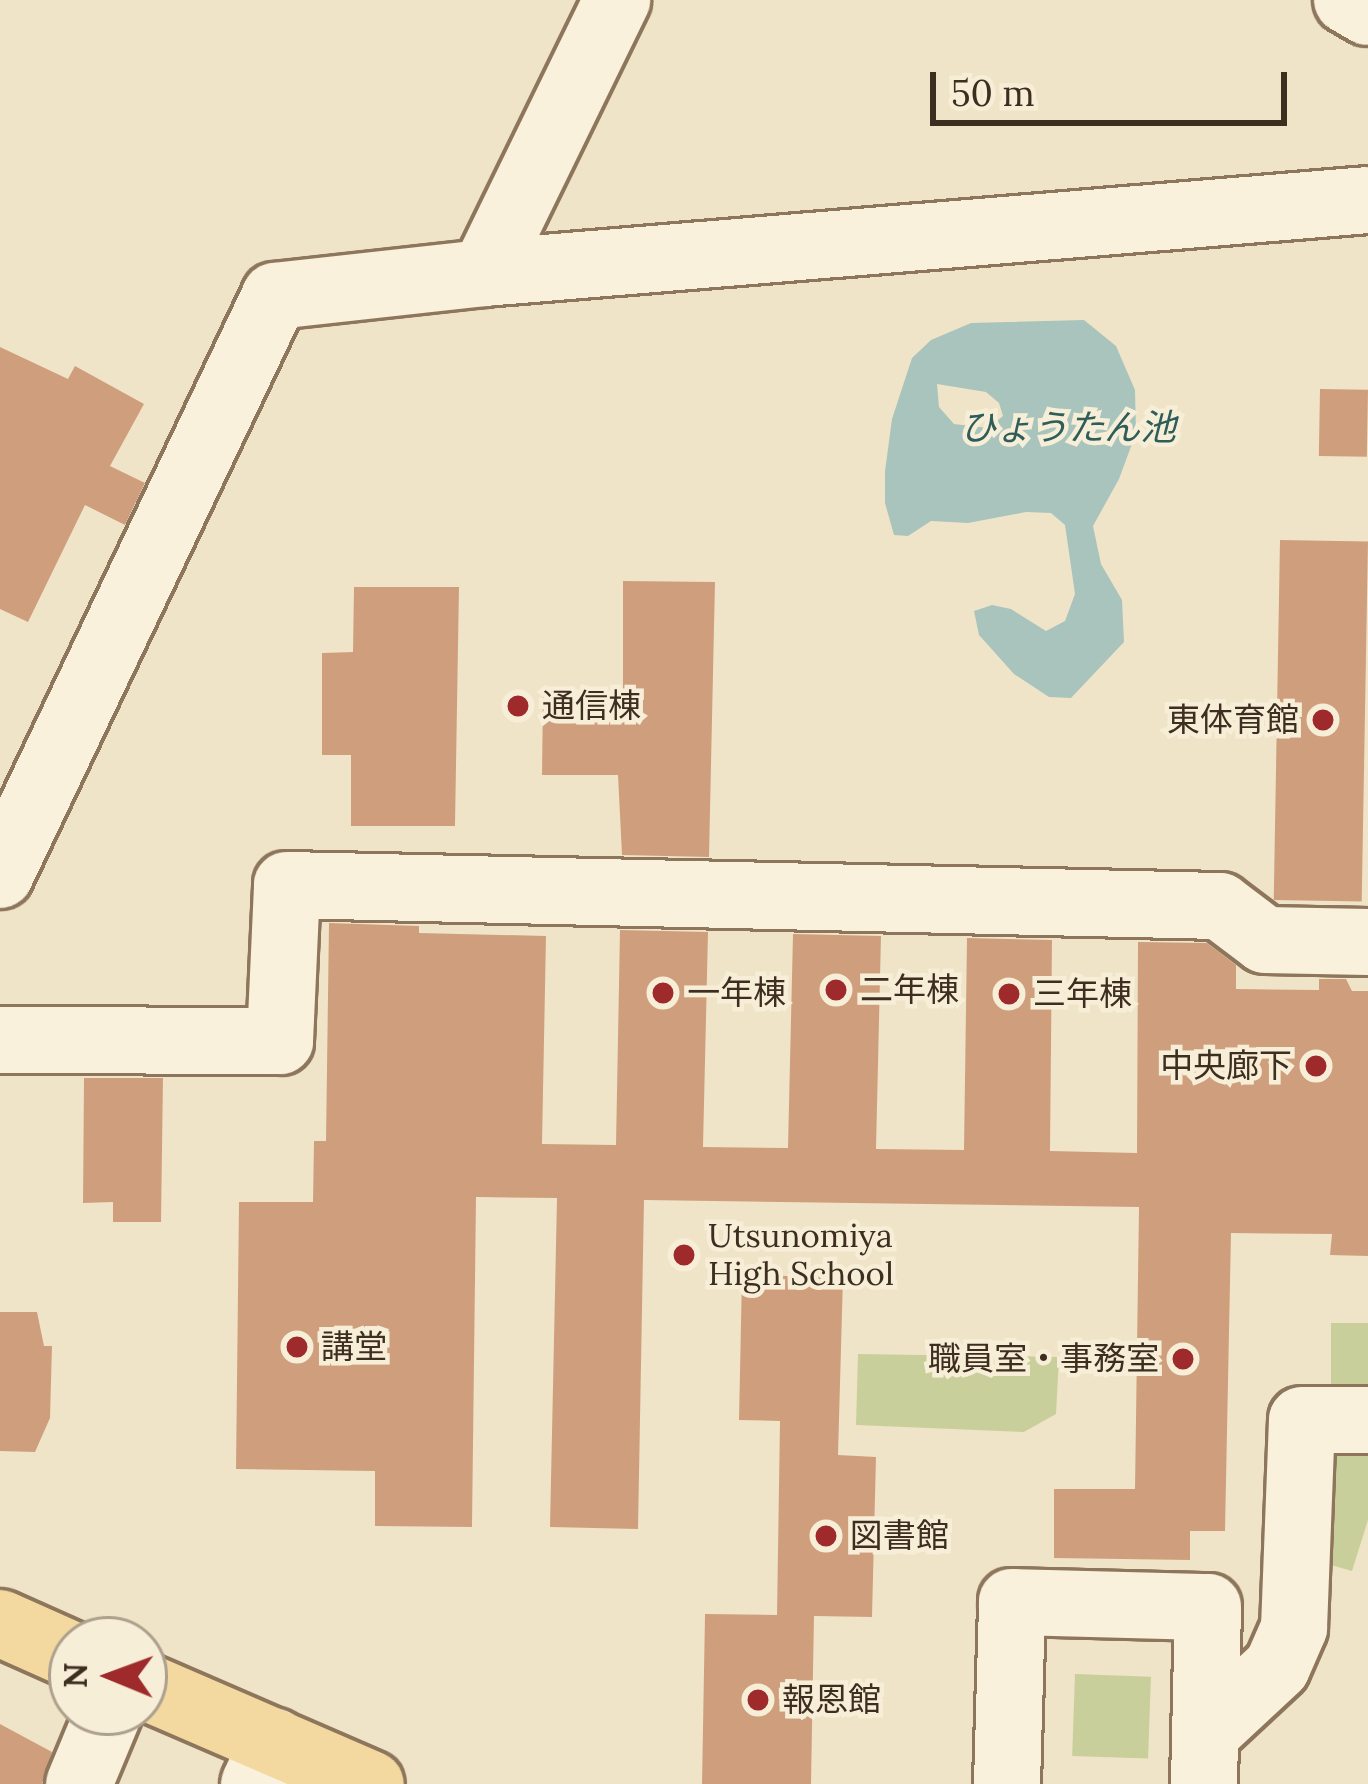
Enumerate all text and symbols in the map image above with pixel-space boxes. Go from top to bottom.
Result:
scale bar [936,48,1293,122]
text: 50 m [951,70,1035,116]
water label: ひょうたん池 [960,406,1176,450]
place label: 通信棟 [542,686,641,726]
marker: 通信棟 [505,693,531,719]
place label: 東体育館 [1167,700,1299,740]
marker: 東体育館 [1310,707,1336,733]
place label: 二年棟 [860,970,959,1010]
place label: 一年棟 [687,973,786,1013]
place label: 三年棟 [1033,974,1132,1014]
marker: 二年棟 [823,977,849,1003]
marker: 一年棟 [650,980,676,1006]
marker: 三年棟 [996,981,1022,1007]
place label: 中央廊下 [1160,1046,1292,1086]
marker: 中央廊下 [1303,1053,1329,1079]
place label: Utsunomiya High School [708,1216,894,1294]
marker: Utsunomiya High School [671,1242,697,1268]
place label: 講堂 [321,1327,387,1367]
marker: 講堂 [284,1334,310,1360]
place label: 職員室・事務室 [928,1339,1159,1379]
marker: 職員室・事務室 [1170,1346,1196,1372]
place label: 図書館 [850,1516,949,1556]
marker: 図書館 [813,1523,839,1549]
north arrow [48,1616,168,1736]
text: N [54,1662,96,1689]
place label: 報恩館 [782,1680,881,1720]
marker: 報恩館 [745,1687,771,1713]

